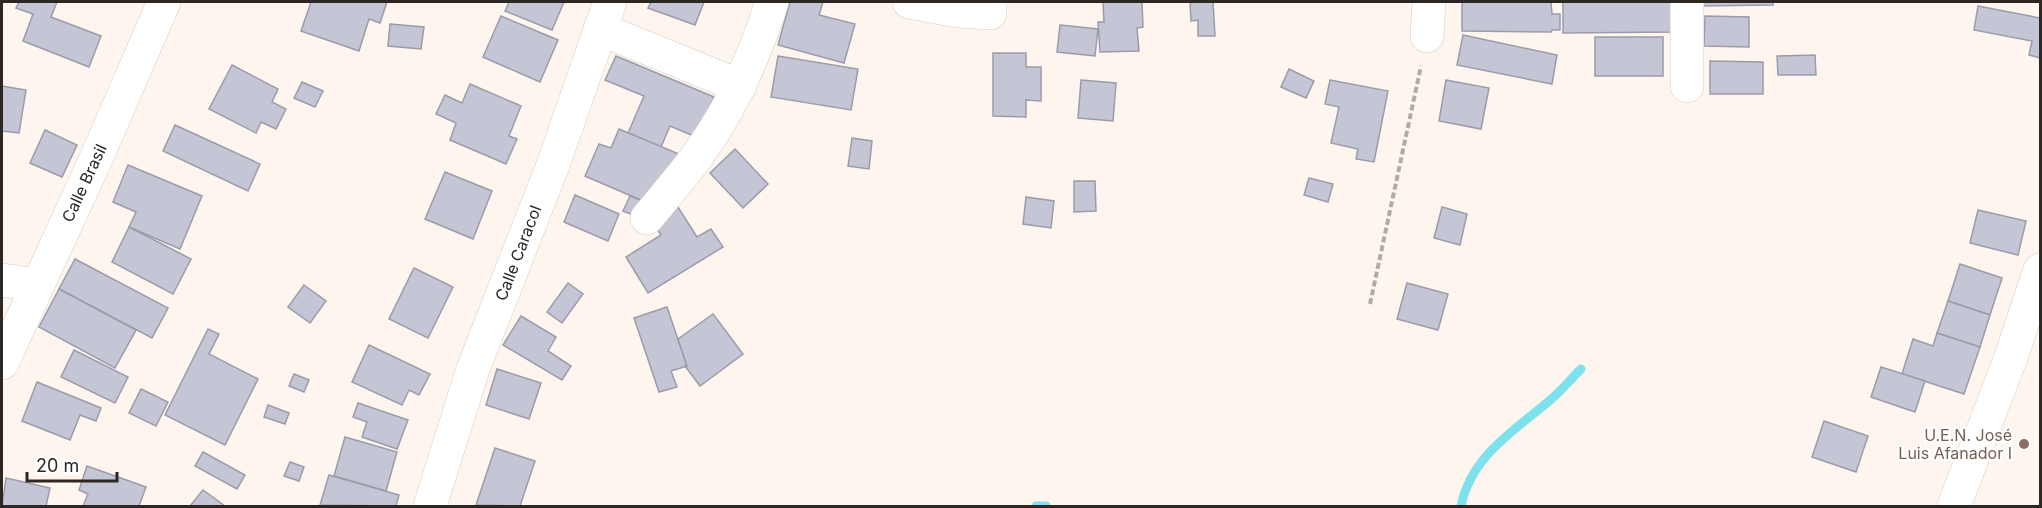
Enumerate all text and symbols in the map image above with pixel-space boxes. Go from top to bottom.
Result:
street label: Calle Brasil [57,141,111,225]
street label: Calle Caracol [491,202,545,304]
place label: U.E.N. José Luis Afanador I [1898,425,2012,463]
marker: U.E.N. José Luis Afanador I [2017,437,2031,451]
scale bar [27,445,117,483]
text: 20 m [36,455,79,476]

